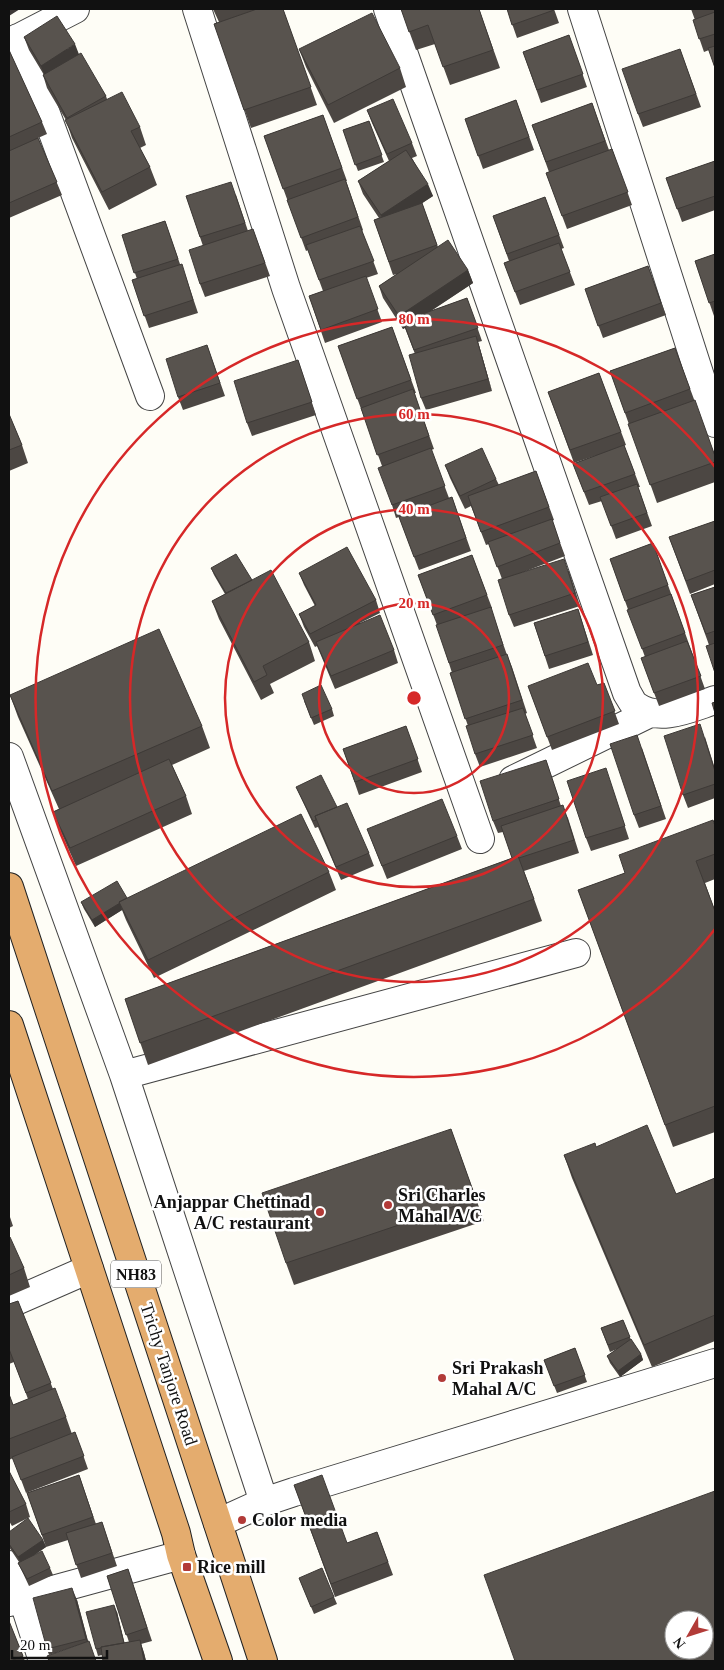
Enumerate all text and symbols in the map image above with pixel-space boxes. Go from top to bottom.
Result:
text: 80 m [398,311,430,327]
text: 60 m [398,406,430,422]
text: 40 m [398,501,430,517]
text: 20 m [398,595,430,611]
centre of rings [405,689,423,707]
place label: Sri Charles Mahal A/C [398,1185,486,1226]
place label: Anjappar Chettinad A/C restaurant [154,1192,310,1233]
marker: Sri Charles Mahal A/C [382,1199,394,1211]
marker: Anjappar Chettinad A/C restaurant [314,1206,326,1218]
road number: NH83 [111,1260,161,1288]
street label: Trichy Tanjore Road [137,1300,201,1448]
place label: Sri Prakash Mahal A/C [452,1358,544,1399]
marker: Sri Prakash Mahal A/C [436,1372,448,1384]
place label: Color media [252,1510,347,1530]
marker: Color media [236,1514,248,1526]
place label: Rice mill [197,1557,265,1577]
marker: Rice mill [181,1561,193,1573]
north arrow [664,1610,714,1660]
scale bar [12,1628,108,1660]
text: N [670,1634,688,1652]
text: 20 m [20,1637,51,1653]

